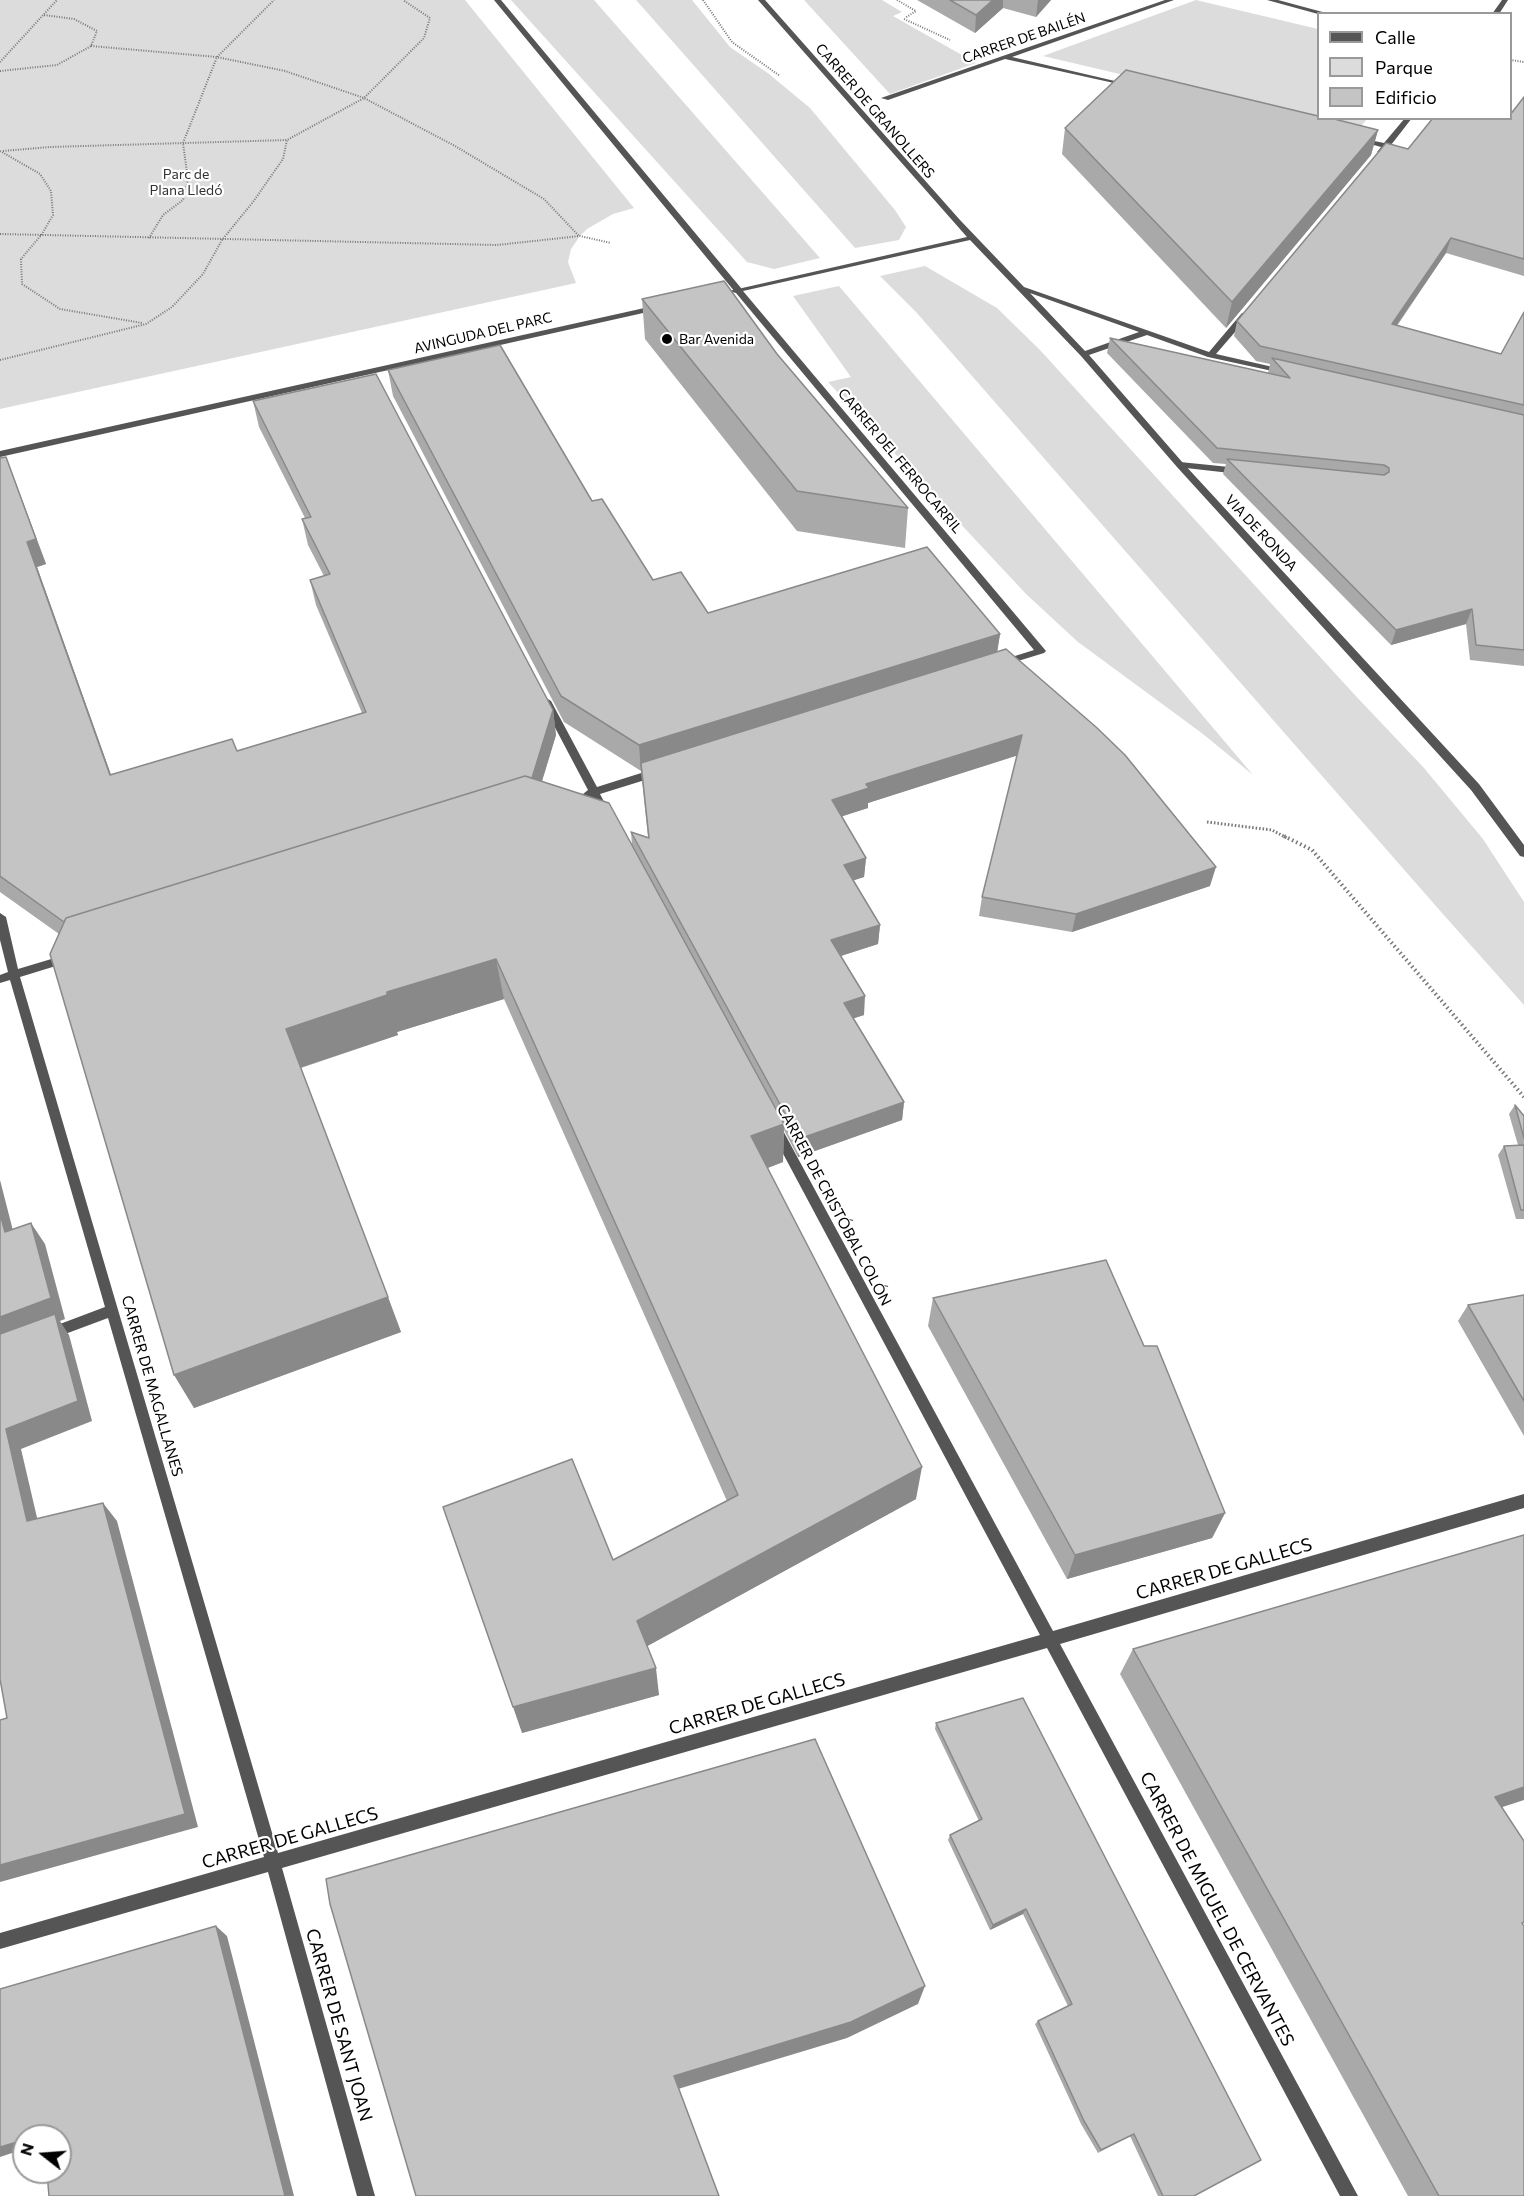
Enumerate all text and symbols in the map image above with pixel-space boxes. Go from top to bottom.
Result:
street label: CARRER DE BAILÉN [960,9,1088,67]
legend [1317,12,1512,120]
text: Calle [1375,26,1415,48]
street label: CARRER DE GRANOLLERS [812,40,938,182]
text: Parque [1375,56,1433,78]
text: Edificio [1375,86,1437,108]
park label: Parc de Plana Lledó [149,166,223,198]
street label: AVINGUDA DEL PARC [412,309,554,357]
place label: Bar Avenida [679,331,754,347]
marker: Bar Avenida [660,332,674,346]
street label: CARRER DEL FERROCARRIL [834,385,966,537]
street label: VIA DE RONDA [1221,491,1301,575]
street label: CARRER DE CRISTÓBAL COLÓN [773,1101,895,1309]
street label: CARRER DE MAGALLANES [118,1293,186,1479]
street label: CARRER DE GALLECS [1133,1534,1315,1604]
street label: CARRER DE GALLECS [666,1669,848,1739]
street label: CARRER DE MIGUEL DE CERVANTES [1135,1768,1299,2050]
street label: CARRER DE GALLECS [199,1803,381,1873]
street label: CARRER DE SANT JOAN [301,1926,377,2124]
north arrow [12,2124,72,2184]
text: N [15,2141,37,2158]

